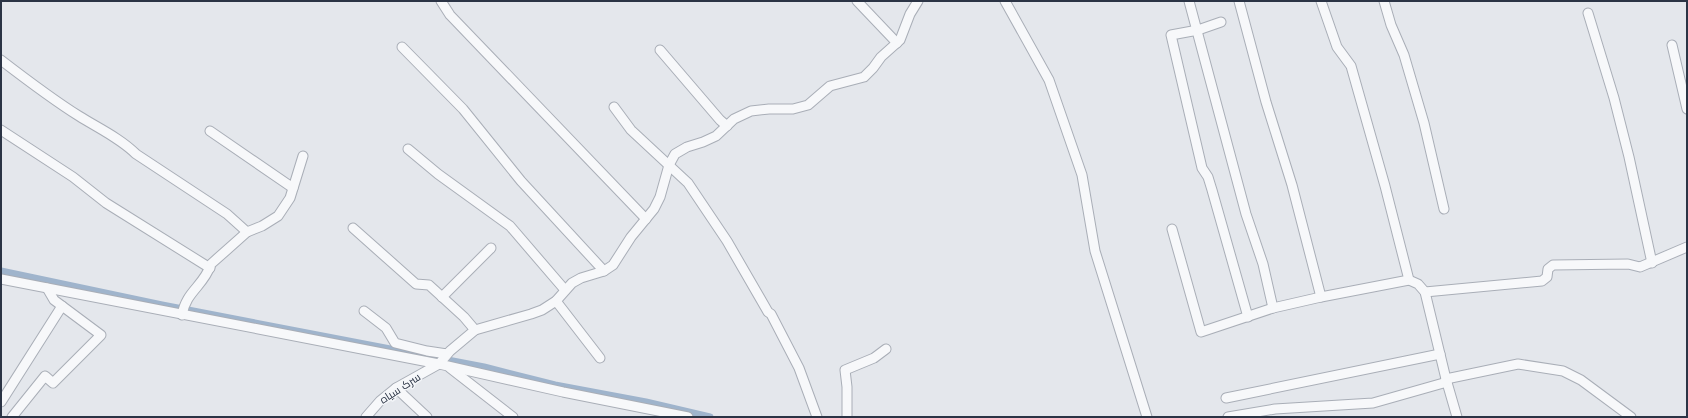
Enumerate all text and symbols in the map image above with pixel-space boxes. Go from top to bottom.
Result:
street label: سرک سیاه [376,369,424,407]

